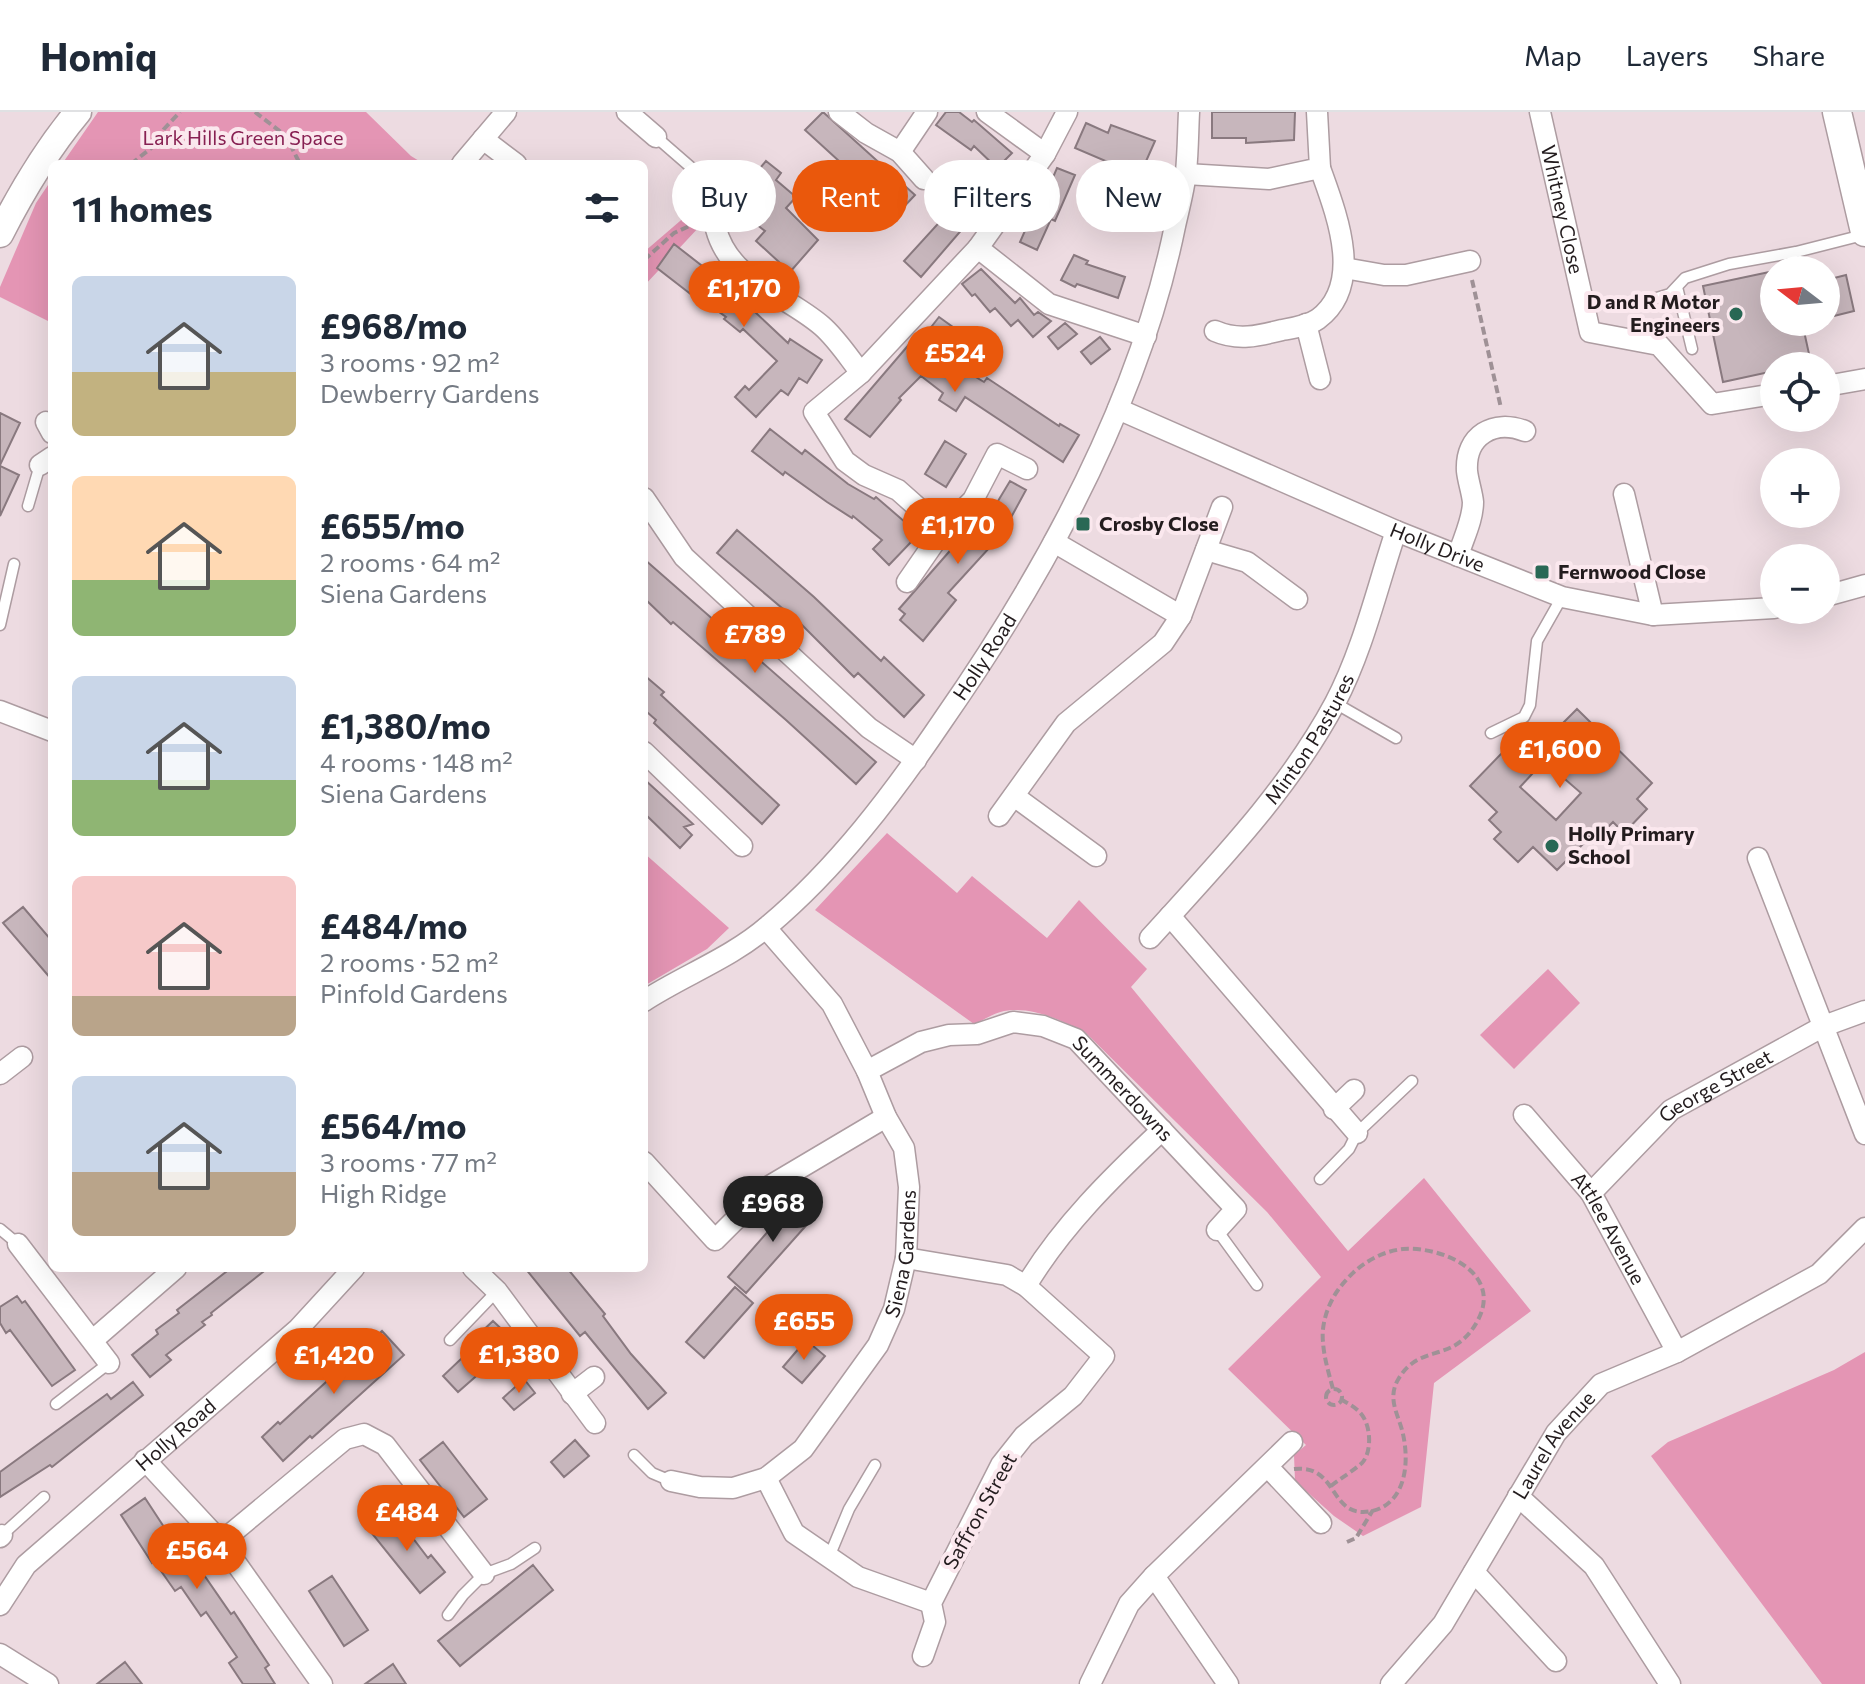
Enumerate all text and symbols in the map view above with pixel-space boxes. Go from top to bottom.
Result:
text: Homiq [40,32,157,79]
text: Map [1524,38,1582,72]
text: Layers [1626,38,1708,72]
text: Share [1752,38,1825,72]
park label: Lark Hills Green Space [143,125,343,149]
street label: Whitney Close [1537,143,1589,276]
chip: Buy [672,160,776,232]
chip: Rent [792,160,908,232]
chip: Filters [924,160,1060,232]
chip: New [1076,160,1190,232]
icon: filters [580,186,624,230]
text: 11 homes [72,187,213,229]
north arrow [1760,256,1840,336]
map controls [1760,256,1840,624]
pin: £1,170 [679,261,809,329]
text: £1,170 [707,271,781,302]
place label: D and R Motor Engineers [1587,289,1720,336]
text: £968/mo [320,304,467,346]
marker: D and R Motor Engineers [1727,305,1745,323]
icon: home [136,308,232,404]
pin: £524 [908,326,1002,394]
text: £524 [924,336,986,367]
text: 3 rooms · 92 m² [320,346,500,377]
button: locate [1760,352,1840,432]
text: Dewberry Gardens [320,377,540,408]
button: + [1760,448,1840,528]
pin: £1,170 [893,498,1023,566]
text: £655/mo [320,504,465,546]
icon: home [136,508,232,604]
text: £1,170 [921,508,995,539]
place label: Crosby Close [1099,511,1219,535]
marker: Crosby Close [1074,515,1092,533]
street label: Holly Drive [1387,517,1488,576]
button: − [1760,544,1840,624]
text: 2 rooms · 64 m² [320,546,501,577]
place label: Fernwood Close [1558,559,1706,583]
marker: Fernwood Close [1533,563,1551,581]
text: Siena Gardens [320,577,487,608]
pin: £789 [708,607,802,675]
street label: Holly Road [947,609,1021,704]
text: £789 [724,617,786,648]
street label: Minton Pastures [1259,670,1358,809]
text: £1,380/mo [320,704,491,746]
icon: home [136,708,232,804]
pin: £1,600 [1495,722,1625,790]
text: £1,600 [1518,732,1602,763]
text: 4 rooms · 148 m² [320,746,513,777]
text: Siena Gardens [320,777,487,808]
place label: Holly Primary School [1568,821,1695,868]
marker: Holly Primary School [1543,837,1561,855]
text: £484/mo [320,904,468,946]
icon: home [136,908,232,1004]
text: 2 rooms · 52 m² [320,946,498,977]
text: Pinfold Gardens [320,977,508,1008]
street label: Summerdowns [1068,1030,1179,1146]
street label: George Street [1653,1044,1776,1127]
text: £564/mo [320,1104,467,1146]
icon: home [136,1108,232,1204]
text: 3 rooms · 77 m² [320,1146,497,1177]
street label: Attlee Avenue [1567,1166,1651,1288]
pin: £968 [726,1176,820,1244]
text: High Ridge [320,1177,447,1208]
text: £968 [741,1186,805,1217]
street label: Siena Gardens [879,1189,920,1321]
pin: £655 [757,1294,851,1362]
text: £655 [773,1304,835,1335]
pin: £1,380 [454,1327,584,1395]
pin: £1,420 [269,1328,399,1396]
text: £1,380 [478,1337,560,1368]
text: £1,420 [294,1338,374,1369]
street label: Laurel Avenue [1507,1386,1599,1503]
street label: Holly Road [130,1393,220,1475]
street label: Saffron Street [937,1448,1021,1573]
pin: £484 [360,1485,454,1553]
text: £484 [375,1495,439,1526]
pin: £564 [150,1523,244,1591]
text: £564 [166,1533,228,1564]

